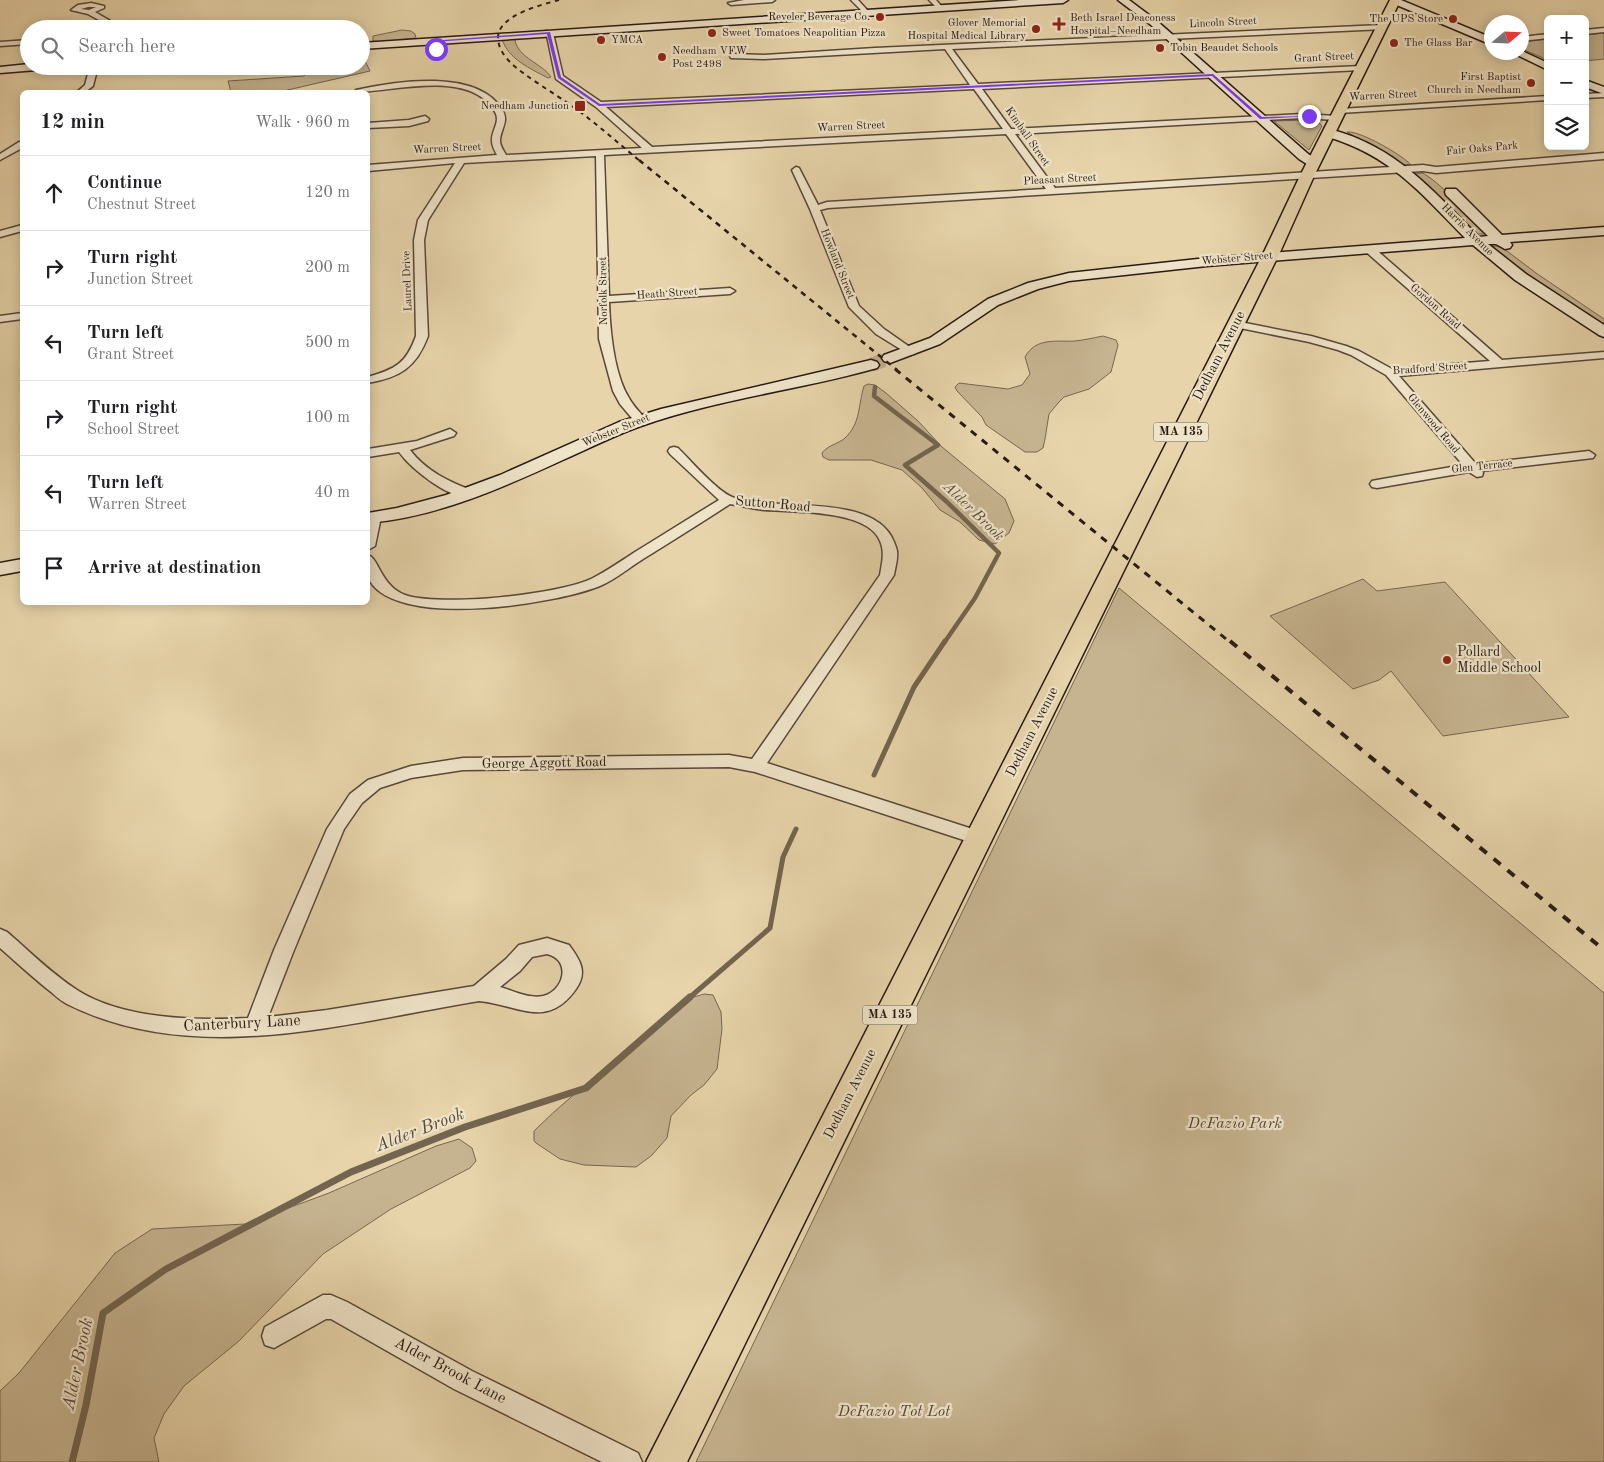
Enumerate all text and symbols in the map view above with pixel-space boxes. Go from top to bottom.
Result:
marker: Reveler Beverage Co. [874,11,886,23]
place label: Reveler Beverage Co. [768,12,870,23]
place label: Beth Israel Deaconess Hospital–Needham [1070,13,1176,37]
marker: The UPS Store [1447,13,1459,25]
place label: The UPS Store [1369,14,1443,25]
north arrow [1484,15,1529,60]
map controls [1544,15,1589,150]
button: + [1544,15,1589,60]
street label: Lincoln Street [1189,16,1257,30]
marker: Beth Israel Deaconess Hospital–Needham [1052,17,1066,31]
place label: Glover Memorial Hospital Medical Library [908,18,1026,42]
search box [20,20,370,75]
marker: Glover Memorial Hospital Medical Library [1030,23,1042,35]
marker: Sweet Tomatoes Neapolitian Pizza [706,27,718,39]
place label: Sweet Tomatoes Neapolitian Pizza [722,28,886,39]
icon: search [38,34,66,62]
marker: YMCA [595,34,607,46]
place label: YMCA [611,35,644,46]
marker: The Glass Bar [1388,37,1400,49]
text: Search here [78,38,175,57]
route start [425,38,448,61]
place label: The Glass Bar [1404,38,1473,49]
marker: Tobin Beaudet Schools [1154,42,1166,54]
place label: Tobin Beaudet Schools [1170,43,1278,54]
place label: Needham VFW Post 2498 [672,46,747,70]
marker: Needham VFW Post 2498 [656,51,668,63]
street label: Grant Street [1294,51,1354,65]
button: − [1544,60,1589,105]
place label: First Baptist Church in Needham [1427,72,1521,96]
marker: First Baptist Church in Needham [1525,77,1537,89]
street label: Warren Street [1348,89,1418,103]
marker: Needham Junction [573,99,587,113]
place label: Needham Junction [481,101,569,112]
street label: Kimball Street [1003,105,1051,169]
route end [1298,105,1321,128]
button: layers [1544,105,1589,150]
text: 12 min [40,112,105,133]
text: Walk · 960 m [255,115,350,131]
street label: Warren Street [816,120,886,134]
street label: Fair Oaks Park [1446,140,1519,158]
street label: Warren Street [412,142,482,156]
street label: Pleasant Street [1023,173,1097,187]
text: Continue [87,174,162,193]
icon: ahead [40,179,68,207]
text: 120 m [305,185,350,201]
text: Chestnut Street [87,197,196,213]
street label: Harris Avenue [1439,202,1495,258]
street label: Howland Street [818,227,856,301]
text: Turn right [87,249,177,268]
street label: Laurel Drive [401,250,415,312]
street label: Webster Street [1201,250,1273,268]
icon: right [40,254,68,282]
street label: Norfolk Street [598,257,610,325]
text: 200 m [305,260,350,276]
text: Junction Street [87,272,193,288]
street label: Gordon Road [1408,282,1462,332]
street label: Heath Street [636,286,698,302]
street label: Dedham Avenue [1190,309,1248,403]
text: Turn left [87,324,164,343]
icon: left [40,329,68,357]
text: 500 m [305,335,350,351]
text: Grant Street [87,347,174,363]
street label: Bradford Street [1392,361,1468,377]
street label: Glenwood Road [1405,392,1461,456]
text: Turn right [87,399,177,418]
icon: right [40,404,68,432]
text: 100 m [305,410,350,426]
street label: Webster Street [581,412,651,450]
text: School Street [87,422,180,438]
road number: MA 135 [1154,422,1208,442]
street label: Glen Terrace [1451,458,1513,476]
text: Turn left [87,474,164,493]
icon: left [40,479,68,507]
water label: Alder Brook [939,479,1006,544]
text: 40 m [314,485,350,501]
street label: Sutton Road [735,494,811,514]
text: Warren Street [87,497,187,513]
icon: arrive [40,554,68,582]
text: Arrive at destination [87,559,261,578]
place label: Pollard Middle School [1457,645,1542,675]
marker: Pollard Middle School [1441,654,1453,666]
street label: Dedham Avenue [1003,685,1061,779]
street label: George Aggott Road [481,755,607,771]
road number: MA 135 [862,1006,918,1024]
street label: Canterbury Lane [183,1013,301,1035]
street label: Dedham Avenue [821,1047,879,1141]
water label: Alder Brook [372,1105,467,1156]
park label: DeFazio Park [1187,1116,1282,1132]
water label: Alder Brook [59,1316,97,1413]
street label: Alder Brook Lane [391,1335,509,1407]
park label: DeFazio Tot Lot [837,1404,951,1420]

